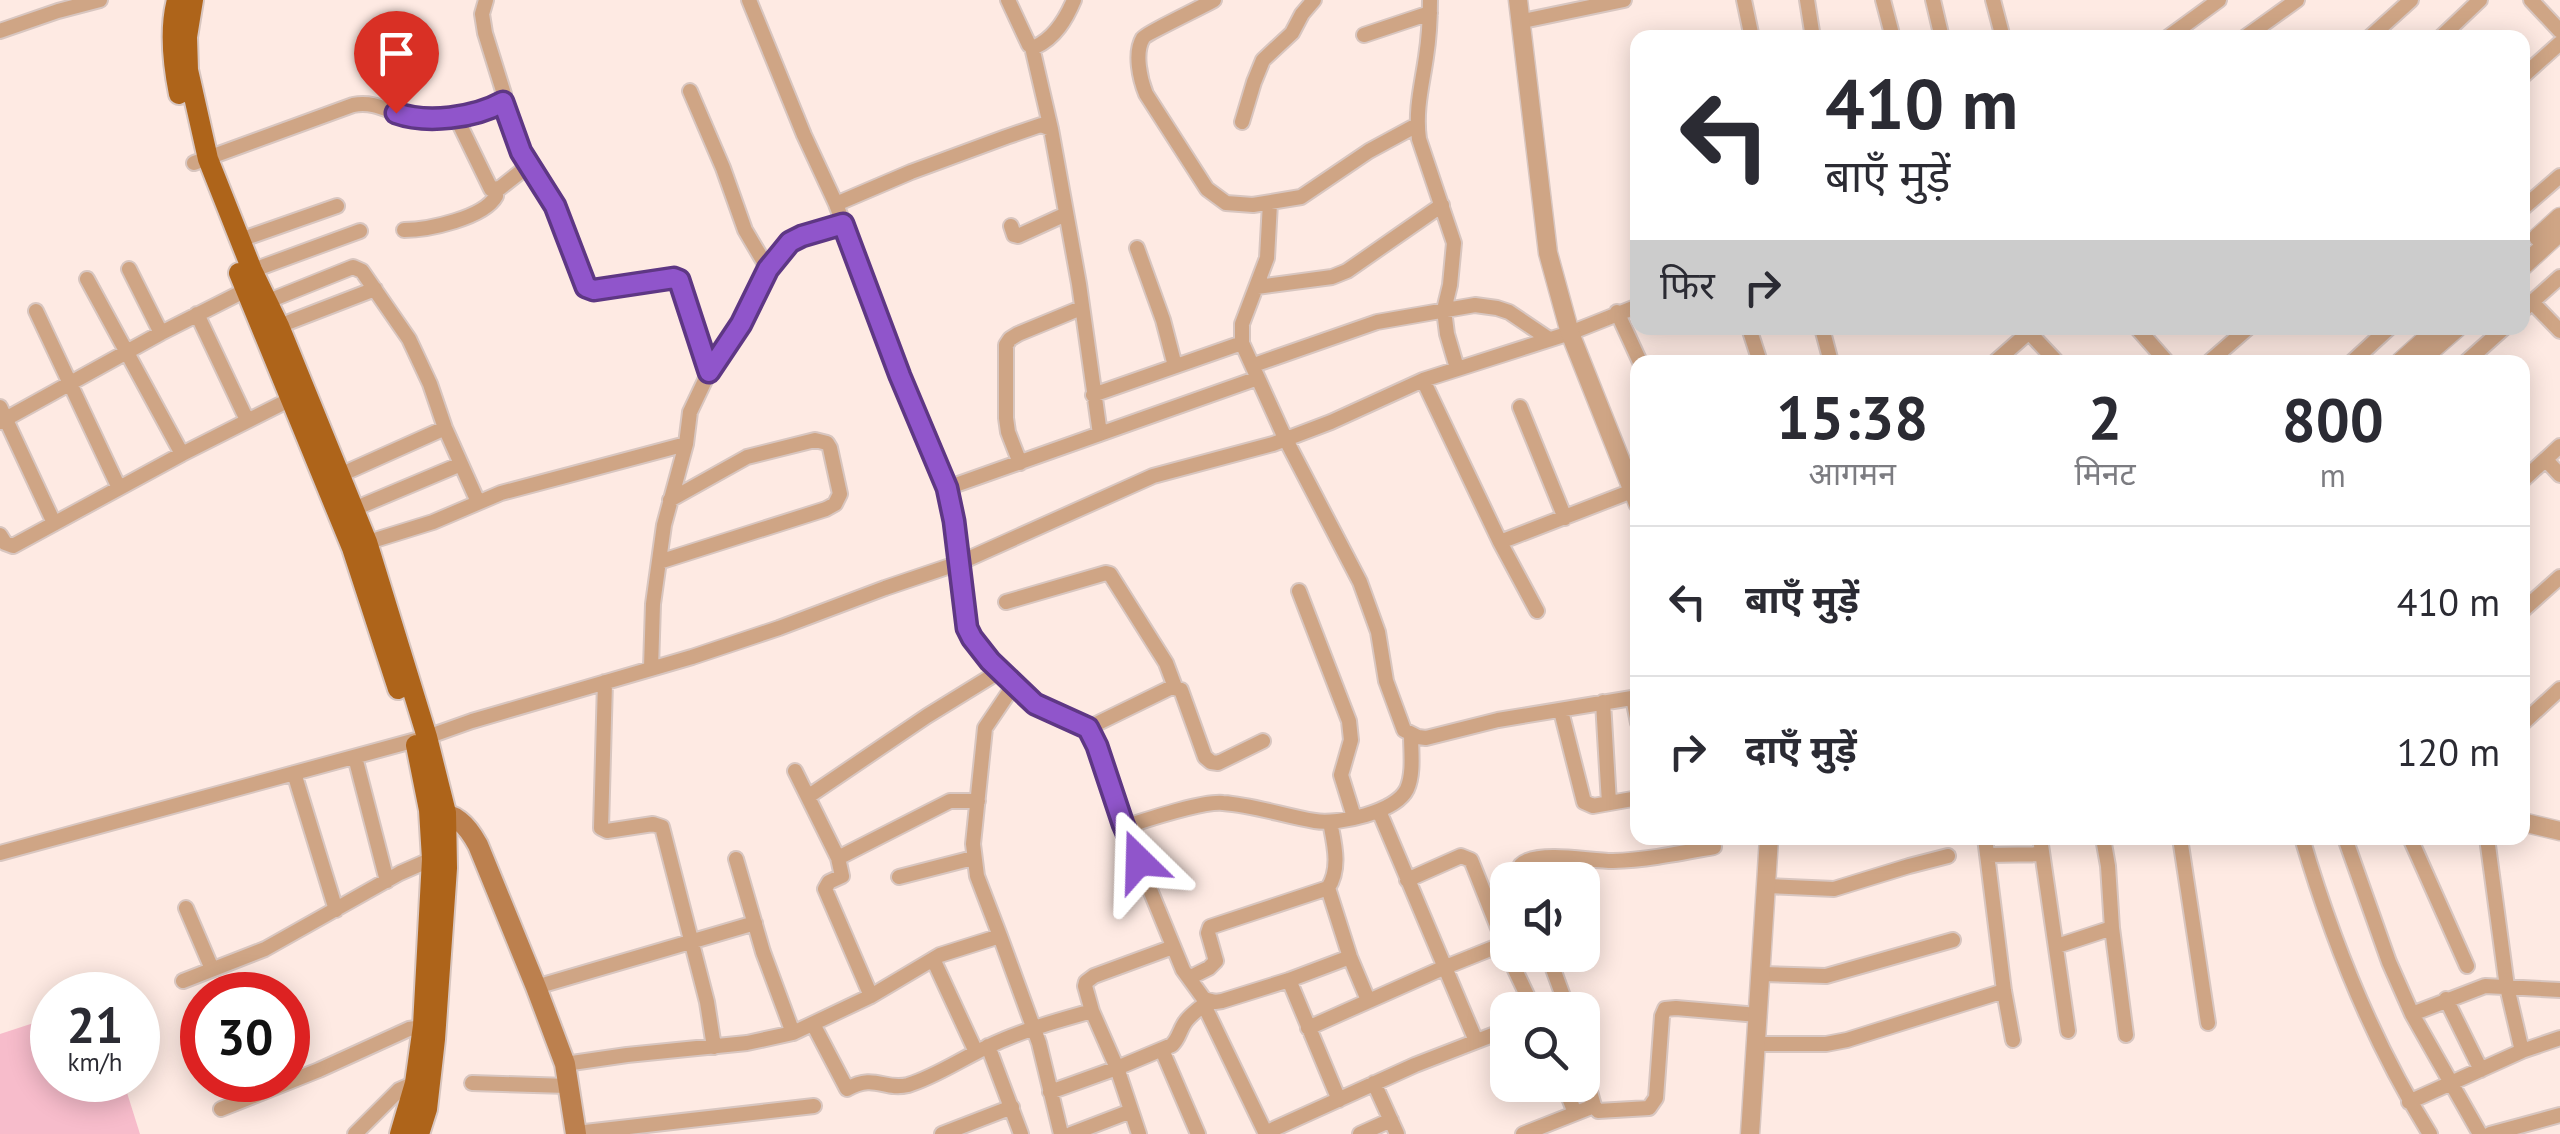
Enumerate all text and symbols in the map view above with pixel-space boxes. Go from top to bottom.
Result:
pin [354,11,439,114]
icon: arrive [369,26,424,81]
text: 410 m [1825,58,2018,148]
icon: left [1660,70,1790,200]
text: बाएँ मुड़ें [1825,146,1950,204]
text: फिर [1660,260,1715,309]
icon: right [1735,260,1790,315]
text: 15:38 [1776,378,1928,456]
text: 2 [2088,378,2122,456]
text: 800 [2282,380,2384,458]
text: आगमन [1808,452,1896,494]
text: मिनट [2074,452,2136,494]
text: m [2320,454,2346,496]
icon: left [1660,574,1715,629]
text: बाएँ मुड़ें [1745,574,1859,623]
text: 410 m [2397,577,2500,626]
icon: right [1660,724,1715,779]
text: दाएँ मुड़ें [1745,724,1857,773]
text: 120 m [2397,727,2500,776]
position arrow [1087,809,1191,913]
map controls [1490,862,1600,1102]
button: sound [1490,862,1600,972]
speed limit sign: 30 [180,972,310,1102]
text: 21 [67,992,123,1057]
button: search [1490,992,1600,1102]
text: km/h [68,1046,122,1078]

